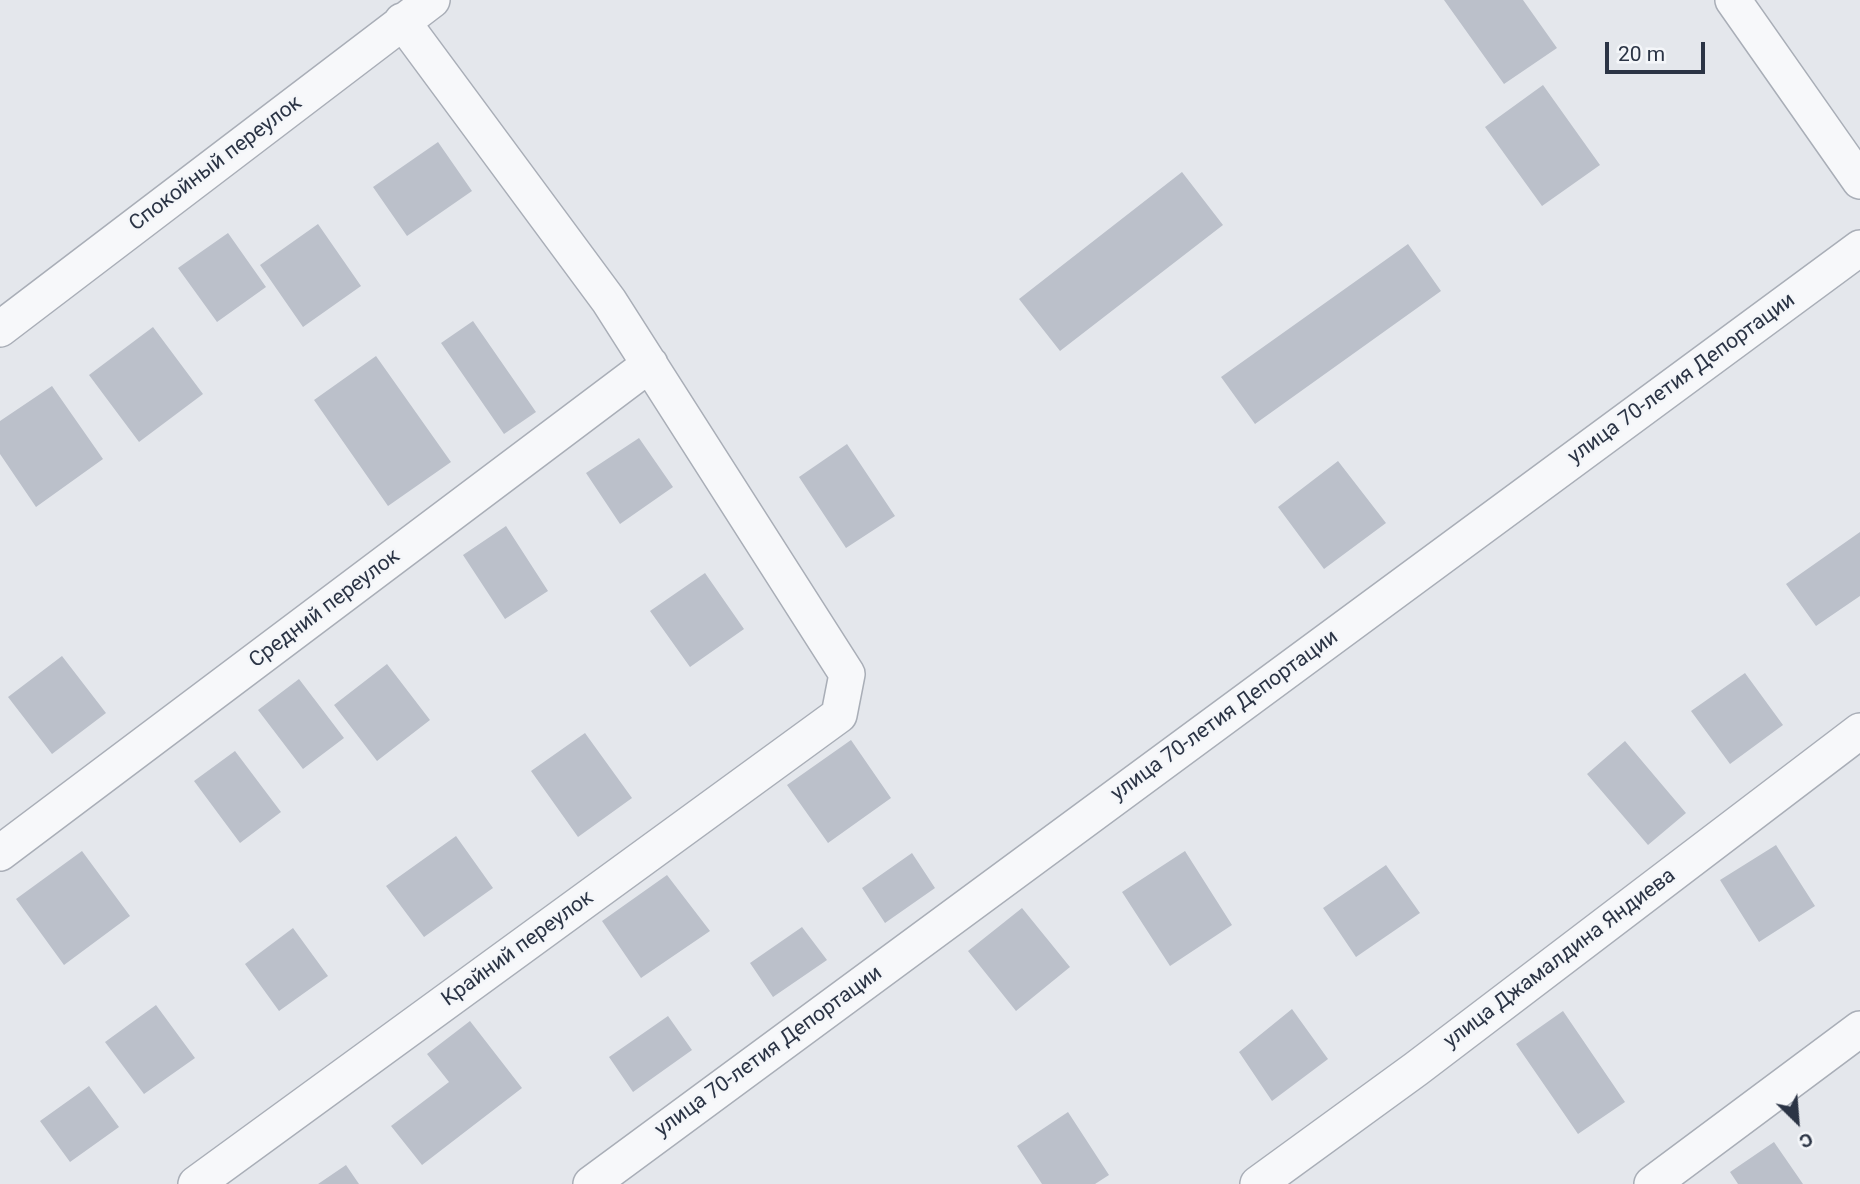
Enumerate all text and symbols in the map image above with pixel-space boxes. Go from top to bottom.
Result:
scale bar [1608,28,1708,72]
text: 20 m [1618,42,1665,66]
street label: Спокойный переулок [125,91,307,237]
street label: улица 70-летия Депортации [1564,288,1800,470]
street label: Средний переулок [245,544,405,674]
street label: улица 70-летия Депортации [1107,625,1343,807]
street label: улица Джамалдина Яндиева [1439,864,1681,1054]
street label: Крайний переулок [437,886,599,1012]
street label: улица 70-летия Депортации [651,961,887,1143]
north arrow [1762,1086,1832,1156]
text: С [1796,1127,1817,1154]

